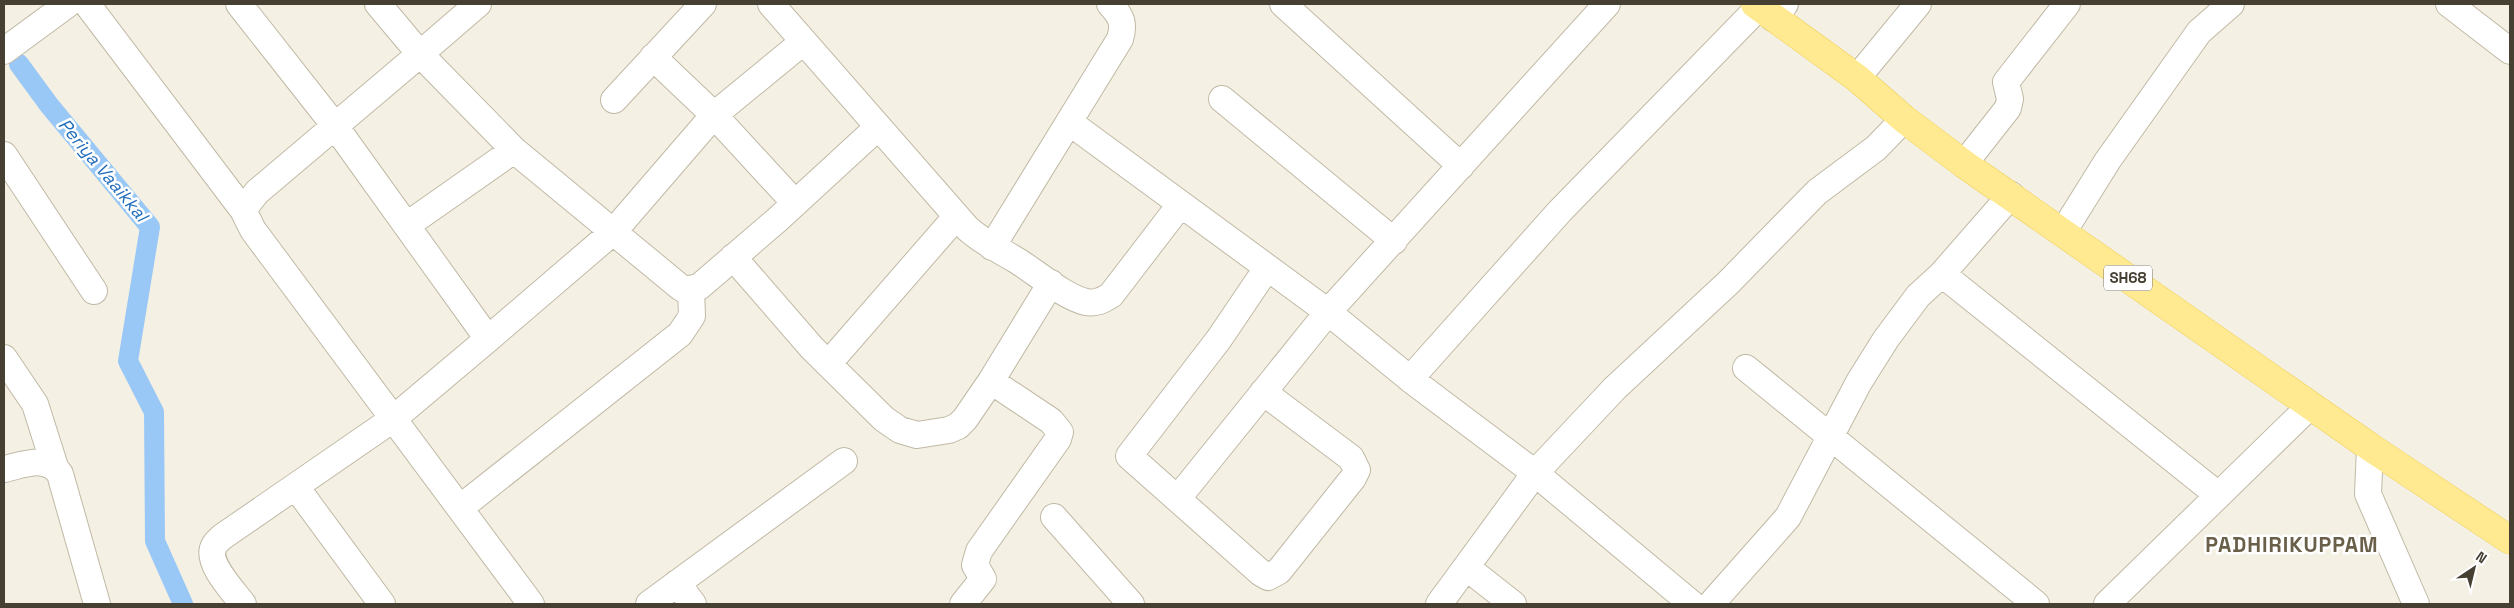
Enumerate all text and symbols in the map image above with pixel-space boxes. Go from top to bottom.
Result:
water label: Periya Vaaikkal [54,113,155,228]
road number: SH68 [2104,266,2152,290]
district label: PADHIRIKUPPAM [2205,531,2379,558]
north arrow [2449,543,2499,593]
text: N [2472,547,2490,567]

